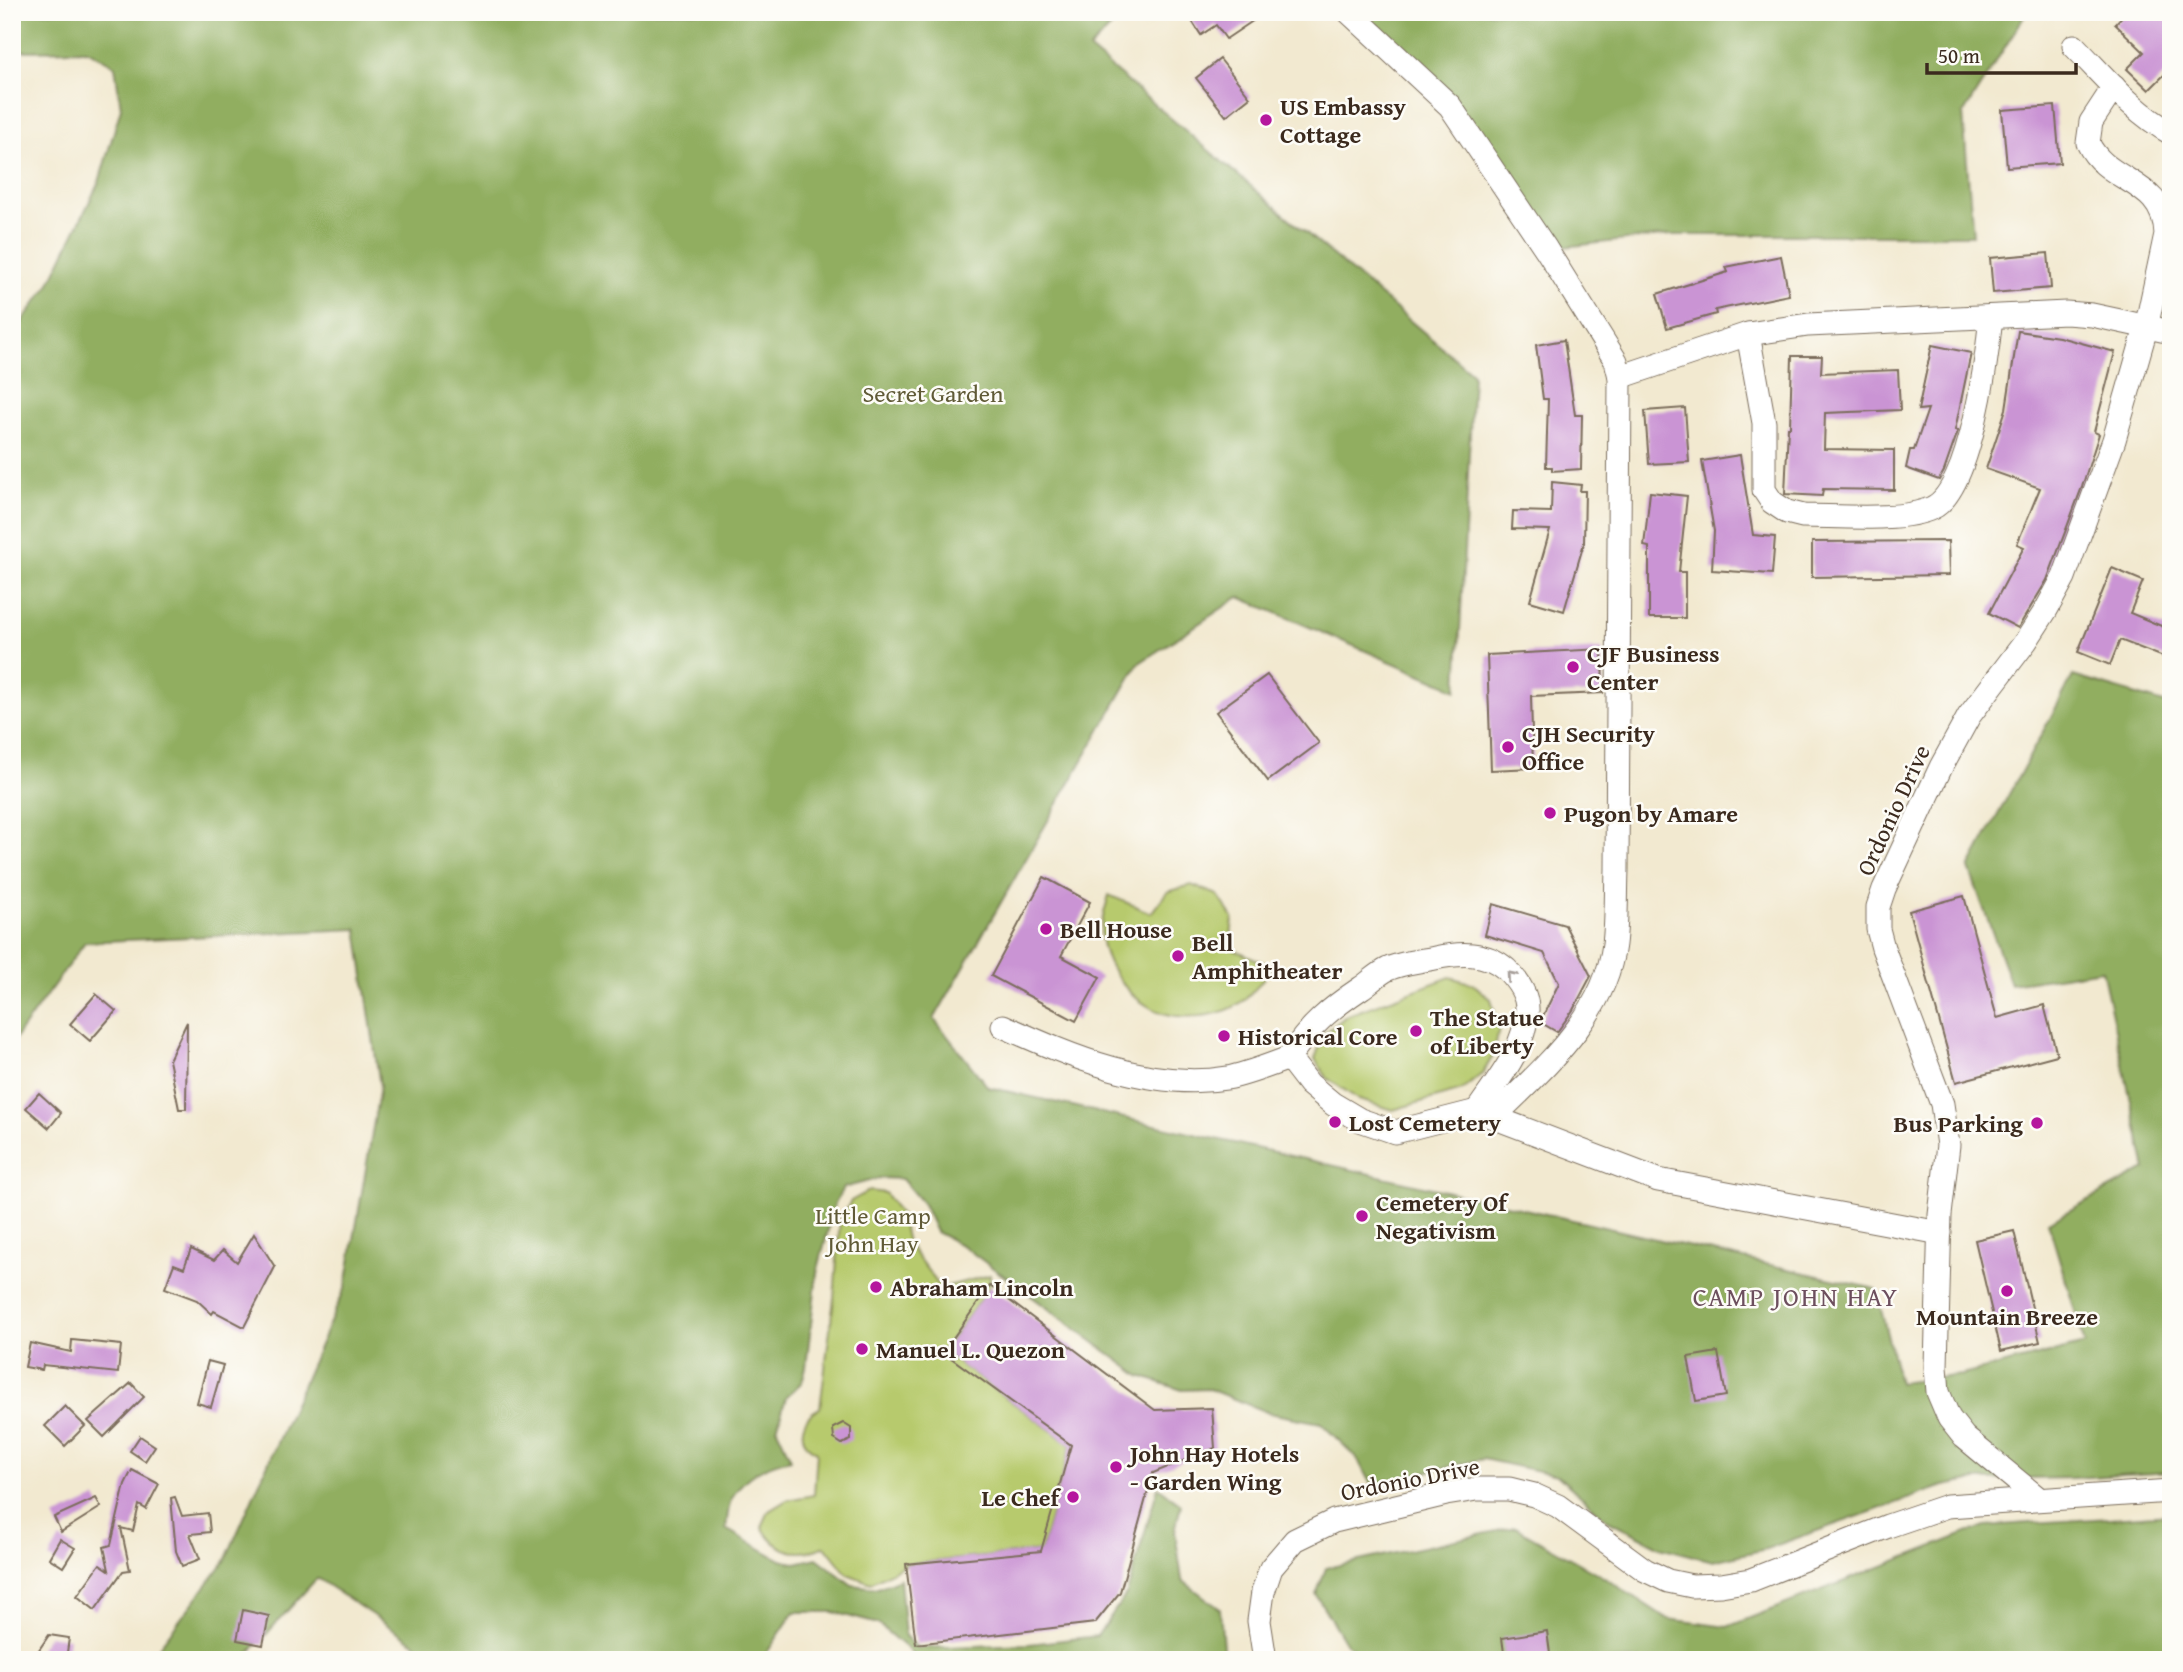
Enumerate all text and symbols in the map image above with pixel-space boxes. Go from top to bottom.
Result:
scale bar [1927,32,2076,76]
text: 50 m [1938,40,1980,71]
place label: US Embassy Cottage [1280,89,1407,152]
marker: US Embassy Cottage [1258,112,1274,128]
park label: Secret Garden [863,376,1004,411]
place label: CJF Business Center [1587,636,1719,699]
marker: CJF Business Center [1565,659,1581,675]
place label: CJH Security Office [1522,716,1656,779]
marker: CJH Security Office [1500,739,1516,755]
street label: Ordonio Drive [1847,739,1939,881]
place label: Pugon by Amare [1564,796,1738,831]
marker: Pugon by Amare [1542,805,1558,821]
place label: Bell House [1060,912,1172,947]
marker: Bell House [1038,921,1054,937]
place label: Bell Amphitheater [1192,925,1342,988]
marker: Bell Amphitheater [1170,948,1186,964]
one-way arrow [1507,971,1519,984]
place label: The Statue of Liberty [1430,1000,1544,1063]
place label: Historical Core [1238,1019,1398,1054]
marker: The Statue of Liberty [1408,1023,1424,1039]
marker: Historical Core [1216,1028,1232,1044]
place label: Lost Cemetery [1349,1105,1502,1140]
place label: Bus Parking [1894,1106,2023,1141]
marker: Lost Cemetery [1327,1114,1343,1130]
marker: Bus Parking [2029,1115,2045,1131]
place label: Cemetery Of Negativism [1376,1185,1509,1248]
park label: Little Camp John Hay [815,1198,931,1261]
marker: Cemetery Of Negativism [1354,1208,1370,1224]
place label: Abraham Lincoln [890,1270,1073,1305]
district label: CAMP JOHN HAY [1693,1277,1899,1316]
marker: Abraham Lincoln [868,1279,884,1295]
marker: Mountain Breeze [1999,1283,2015,1299]
place label: Mountain Breeze [1916,1299,2098,1334]
place label: Manuel L. Quezon [876,1332,1065,1367]
marker: Manuel L. Quezon [854,1341,870,1357]
place label: John Hay Hotels - Garden Wing [1126,1436,1299,1499]
street label: Ordonio Drive [1338,1448,1482,1510]
marker: John Hay Hotels - Garden Wing [1108,1459,1124,1475]
place label: Le Chef [982,1480,1062,1515]
marker: Le Chef [1065,1489,1081,1505]

